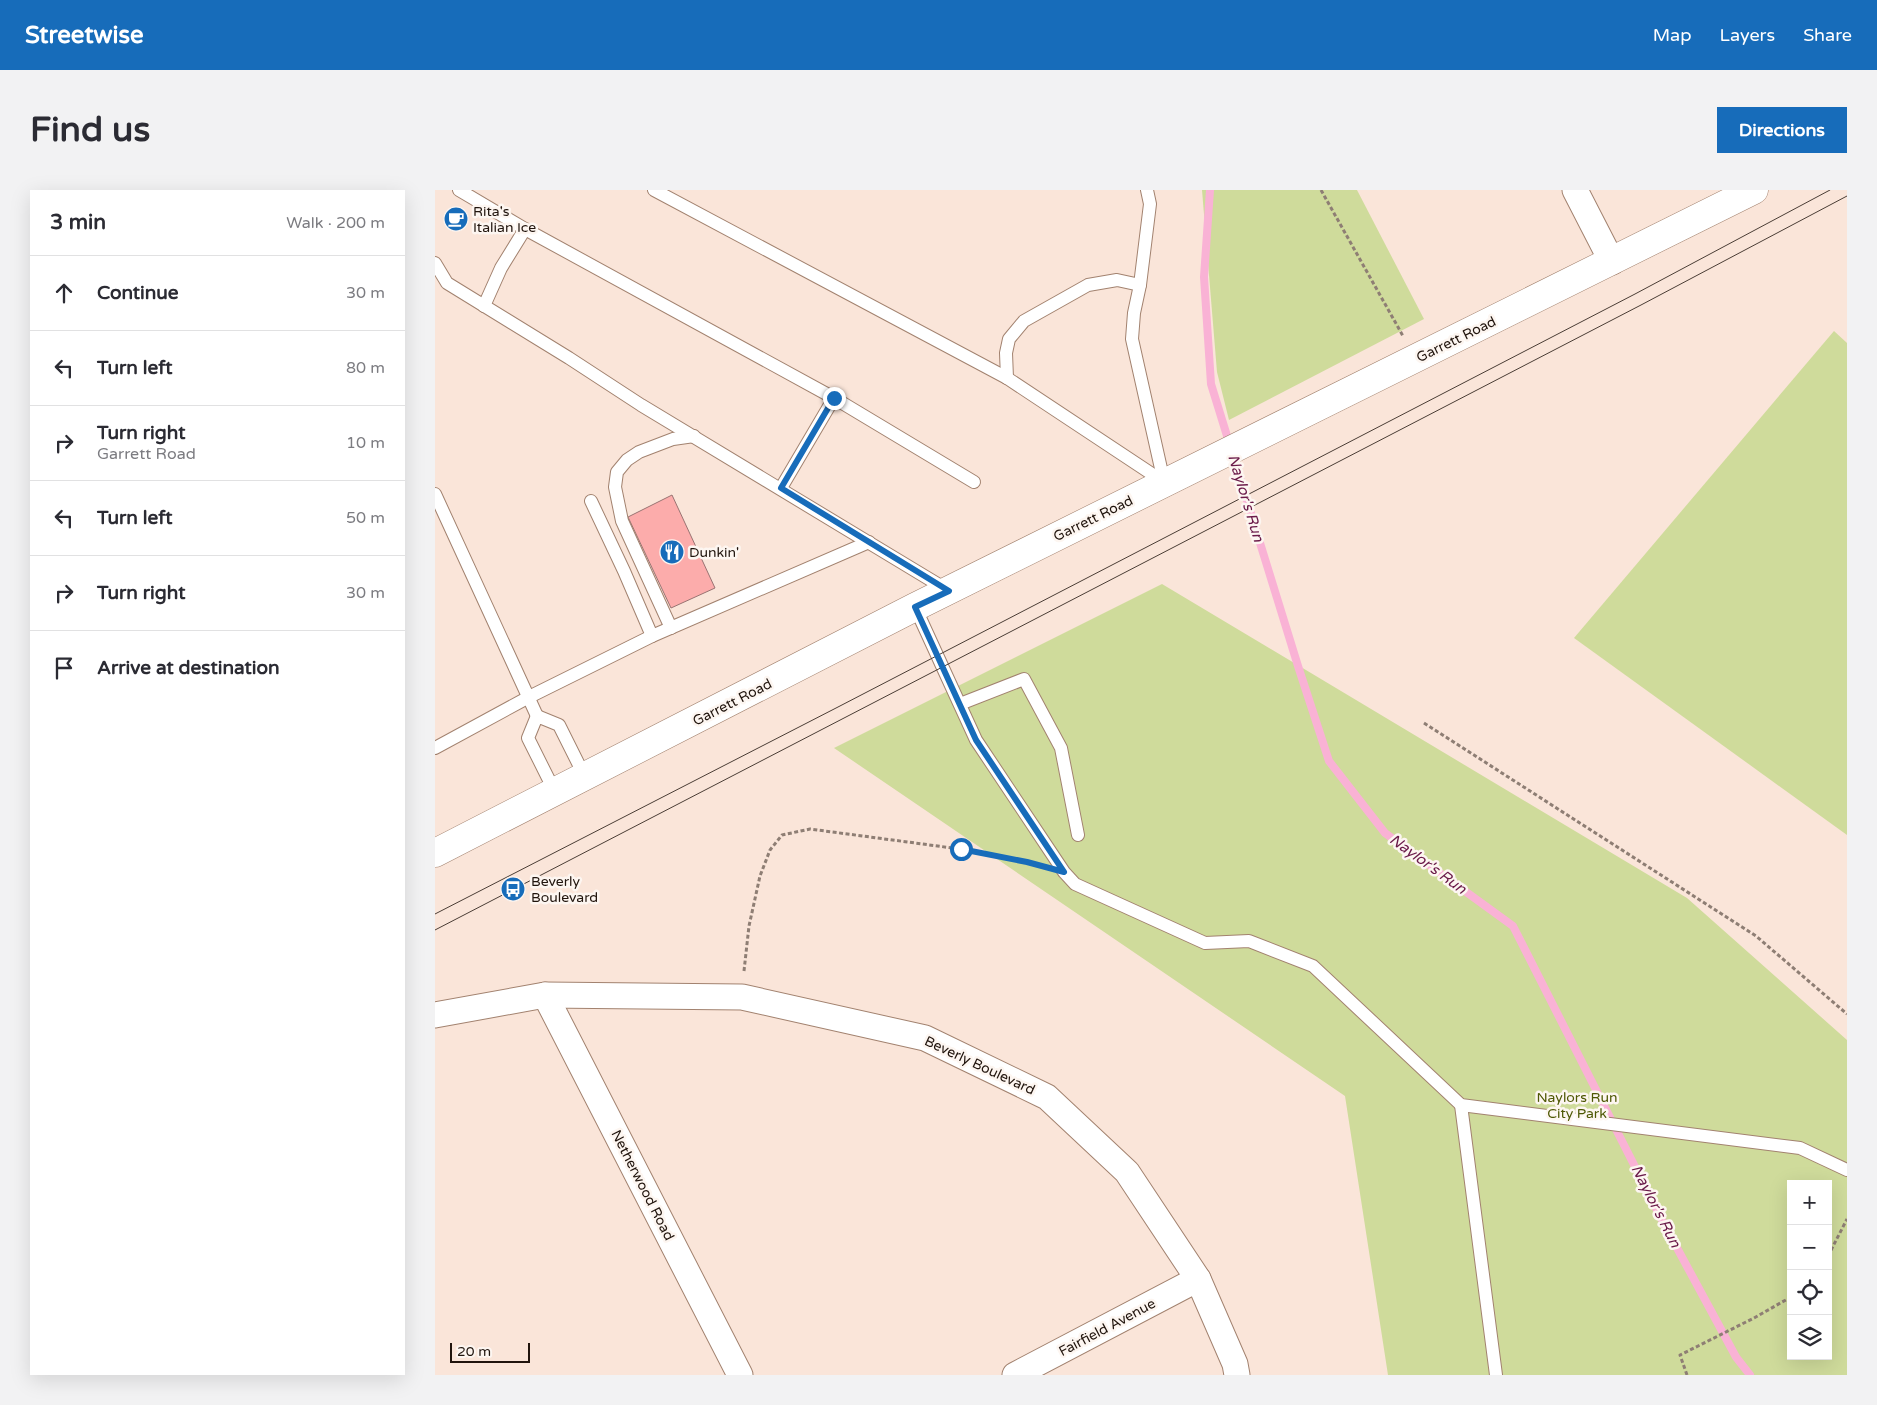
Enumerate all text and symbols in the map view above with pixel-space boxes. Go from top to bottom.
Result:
text: Streetwise [25,21,144,50]
text: Map [1653,24,1692,46]
text: Layers [1720,24,1775,46]
text: Share [1803,24,1852,46]
button: Directions [1717,107,1847,153]
text: Find us [30,109,150,151]
place label: Rita's Italian Ice [473,203,536,236]
cafe icon: Rita's Italian Ice [443,206,469,232]
text: 3 min [50,210,106,235]
text: Walk · 200 m [286,213,385,233]
icon: ahead [50,279,78,307]
text: Continue [97,282,179,304]
text: 30 m [346,283,385,303]
street label: Garrett Road [1414,313,1499,366]
icon: left [50,354,78,382]
text: Turn left [97,357,173,379]
text: 80 m [346,358,385,378]
route end [823,387,846,410]
text: Turn right [97,422,185,444]
icon: right [50,429,78,457]
text: 10 m [346,433,385,453]
text: Garrett Road [97,444,196,464]
water label: Naylor's Run [1224,452,1268,545]
street label: Garrett Road [1051,492,1136,545]
icon: left [50,504,78,532]
text: Turn left [97,507,173,529]
text: 50 m [346,508,385,528]
restaurant icon: Dunkin' [659,539,685,565]
place label: Dunkin' [689,544,739,561]
icon: right [50,579,78,607]
text: Turn right [97,582,185,604]
text: 30 m [346,583,385,603]
icon: arrive [50,654,78,682]
text: Arrive at destination [97,657,280,679]
street label: Garrett Road [690,675,775,730]
water label: Naylor's Run [1386,830,1471,898]
route start [950,838,973,861]
place label: Beverly Boulevard [531,873,598,906]
bus stop icon: Beverly Boulevard [500,876,526,902]
street label: Beverly Boulevard [922,1032,1038,1099]
park label: Naylors Run City Park [1536,1089,1618,1122]
street label: Netherwood Road [607,1127,678,1243]
water label: Naylor's Run [1627,1162,1685,1251]
map controls [1787,1180,1832,1360]
button: + [1787,1180,1832,1225]
button: − [1787,1225,1832,1270]
button: locate [1787,1270,1832,1315]
street label: Fairfield Avenue [1056,1295,1159,1360]
button: layers [1787,1315,1832,1360]
scale bar [450,1340,530,1363]
text: 20 m [457,1343,491,1360]

